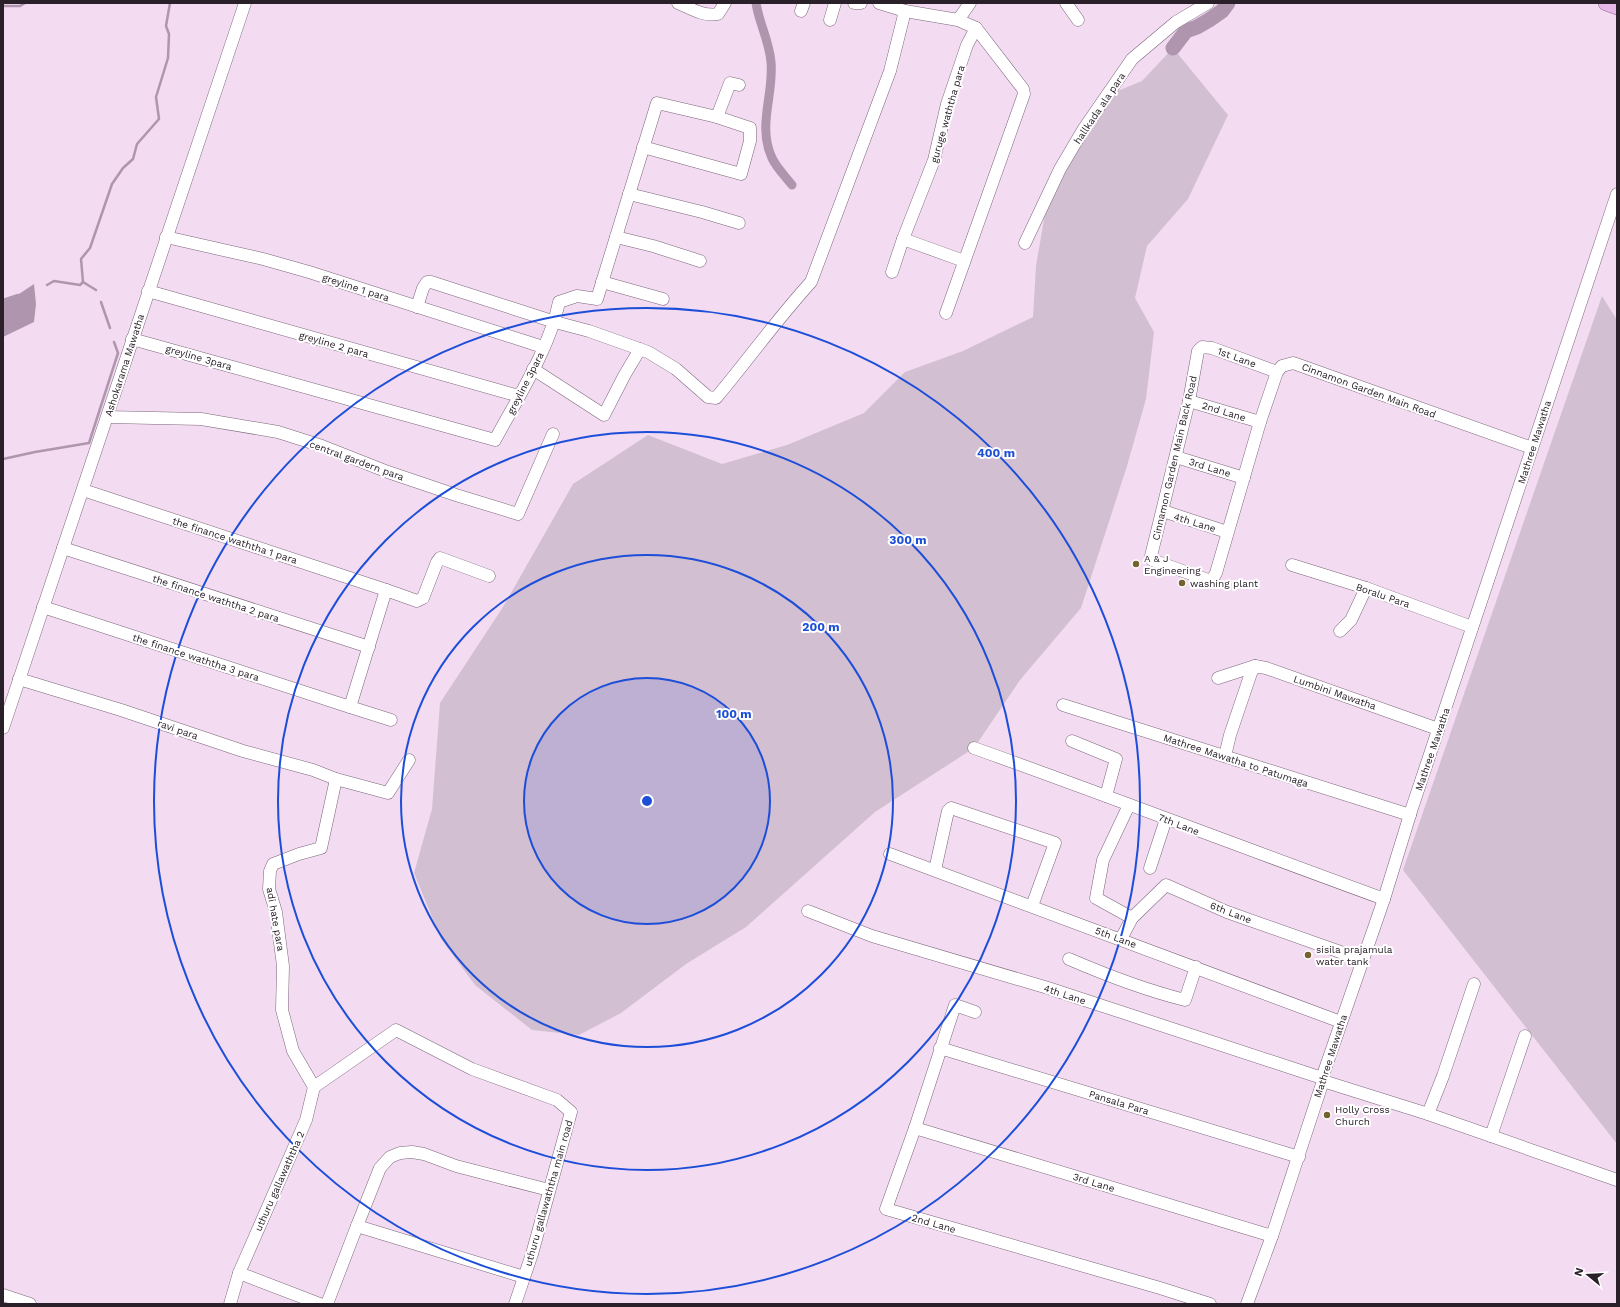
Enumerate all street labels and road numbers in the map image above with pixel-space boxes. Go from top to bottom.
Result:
street label: guruge waththa para [928,64,967,164]
street label: hallkada ala para [1072,70,1127,146]
street label: greyline 1 para [321,271,391,304]
street label: Ashokarama Mawatha [103,312,146,418]
street label: greyline 2 para [298,329,370,360]
street label: greyline 3para [164,343,234,372]
street label: 1st Lane [1216,345,1258,370]
street label: greyline 3para [505,350,546,416]
street label: Cinnamon Garden Main Road [1300,361,1437,420]
street label: Cinnamon Garden Main Back Road [1150,375,1199,542]
street label: Mathree Mawatha [1516,399,1553,485]
street label: 2nd Lane [1201,400,1247,423]
street label: central gardern para [308,438,406,483]
street label: 3rd Lane [1188,456,1232,479]
street label: 4th Lane [1172,511,1217,534]
street label: the finance waththa 1 para [171,515,299,566]
street label: the finance waththa 2 para [151,573,281,624]
street label: Boralu Para [1355,581,1411,610]
street label: the finance waththa 3 para [131,632,261,683]
street label: Lumbini Mawatha [1292,673,1378,712]
street label: Mathree Mawatha [1413,706,1452,792]
street label: ravi para [156,717,200,742]
street label: Mathree Mawatha to Patumaga [1162,732,1310,789]
street label: 7th Lane [1157,812,1201,837]
street label: adi hate para [264,886,287,952]
street label: 6th Lane [1209,900,1253,925]
street label: 5th Lane [1094,925,1138,950]
street label: 4th Lane [1042,983,1087,1006]
street label: Mathree Mawatha [1312,1013,1349,1099]
street label: Pansala Para [1088,1088,1150,1117]
street label: uthuru gallawaththa main road [522,1119,575,1268]
street label: uthuru gallawaththa 2 [252,1129,307,1233]
street label: 3rd Lane [1072,1171,1116,1194]
street label: 2nd Lane [911,1212,957,1235]

